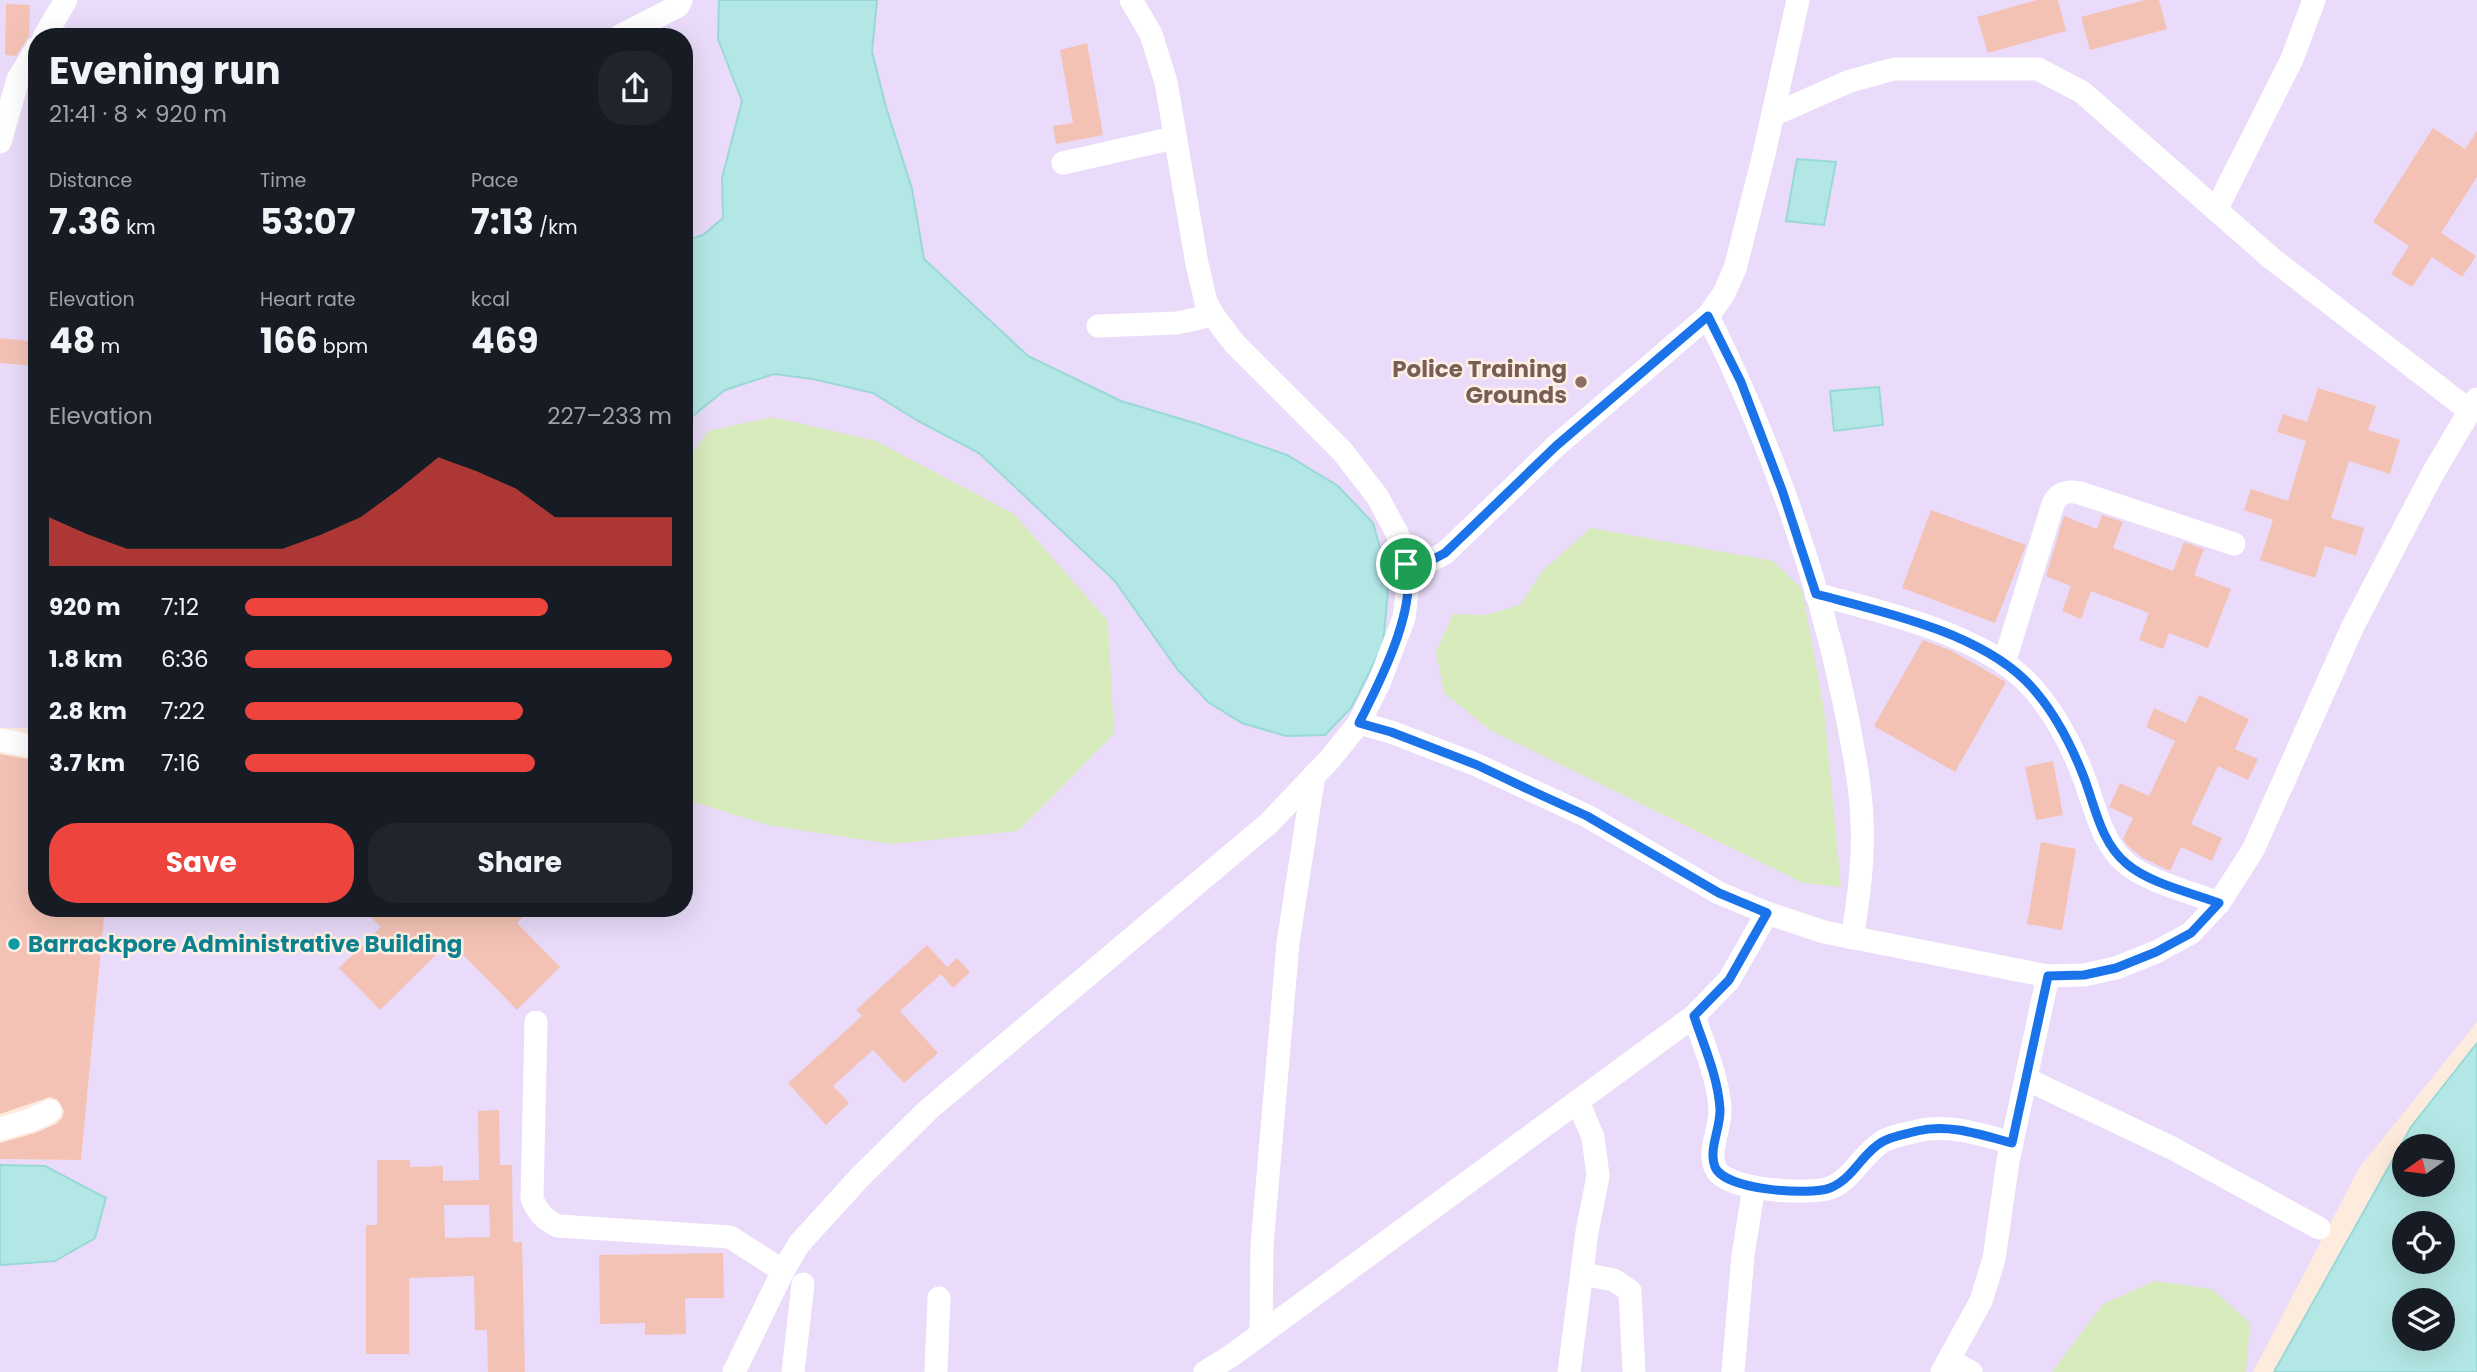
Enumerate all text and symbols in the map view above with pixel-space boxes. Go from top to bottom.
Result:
text: Evening run [49,44,281,97]
button: share [598,51,672,125]
text: 21:41 · 8 × 920 m [49,98,227,130]
text: Distance [49,167,132,194]
text: Time [260,167,306,194]
text: Pace [471,167,518,194]
text: 7.36 [49,197,121,246]
text: 53:07 [260,197,355,246]
text: 7:13 [471,197,534,246]
text: km [121,214,156,241]
text: /km [534,214,578,241]
text: Elevation [49,286,135,313]
text: Heart rate [260,286,355,313]
text: kcal [471,286,510,313]
text: 48 [49,316,95,365]
text: 166 [260,316,318,365]
text: 469 [471,316,539,365]
text: m [95,333,120,360]
text: bpm [318,333,368,360]
place label: Police Training Grounds [1392,353,1567,411]
marker: Police Training Grounds [1573,374,1589,390]
text: Elevation [49,400,153,432]
text: 227–233 m [547,400,672,432]
pin [1376,534,1436,594]
icon: arrive [1387,545,1425,583]
text: 920 m [49,591,121,623]
text: 7:12 [161,591,199,623]
text: 1.8 km [49,643,123,675]
text: 6:36 [161,643,209,675]
text: 2.8 km [49,695,127,727]
text: 7:22 [161,695,205,727]
text: 3.7 km [49,747,125,779]
text: 7:16 [161,747,200,779]
button: Save [49,823,354,903]
button: Share [368,823,672,903]
place label: Barrackpore Administrative Building [28,928,462,960]
marker: Barrackpore Administrative Building [6,936,22,952]
north arrow [2392,1134,2455,1197]
map controls [2392,1134,2455,1351]
button: locate [2392,1211,2455,1274]
button: layers [2392,1288,2455,1351]

